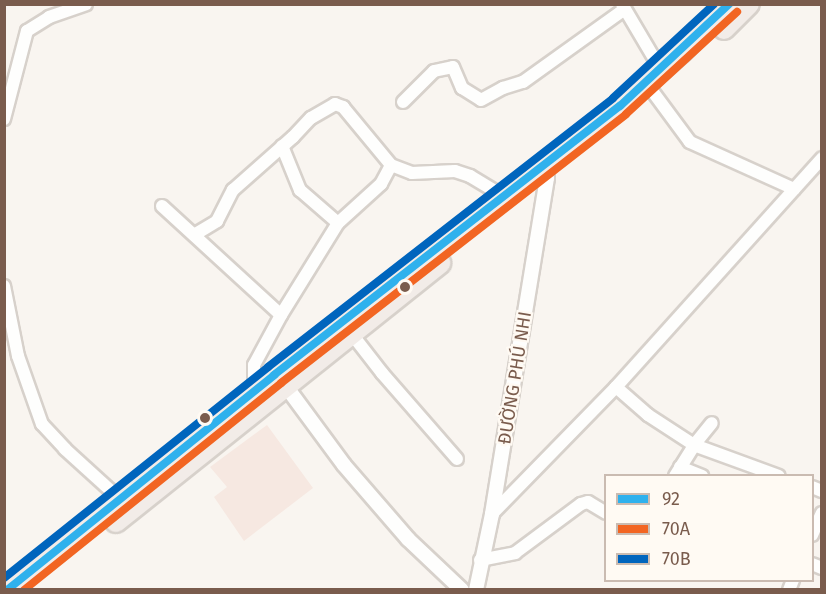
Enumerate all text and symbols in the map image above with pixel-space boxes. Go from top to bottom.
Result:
unlabelled marker [399,281,411,293]
street label: ĐƯỜNG PHÚ NHI [494,310,536,446]
unlabelled marker [199,412,211,424]
legend [604,474,814,582]
text: 92 [662,488,680,510]
text: 70A [662,518,690,540]
text: 70B [662,548,691,570]

